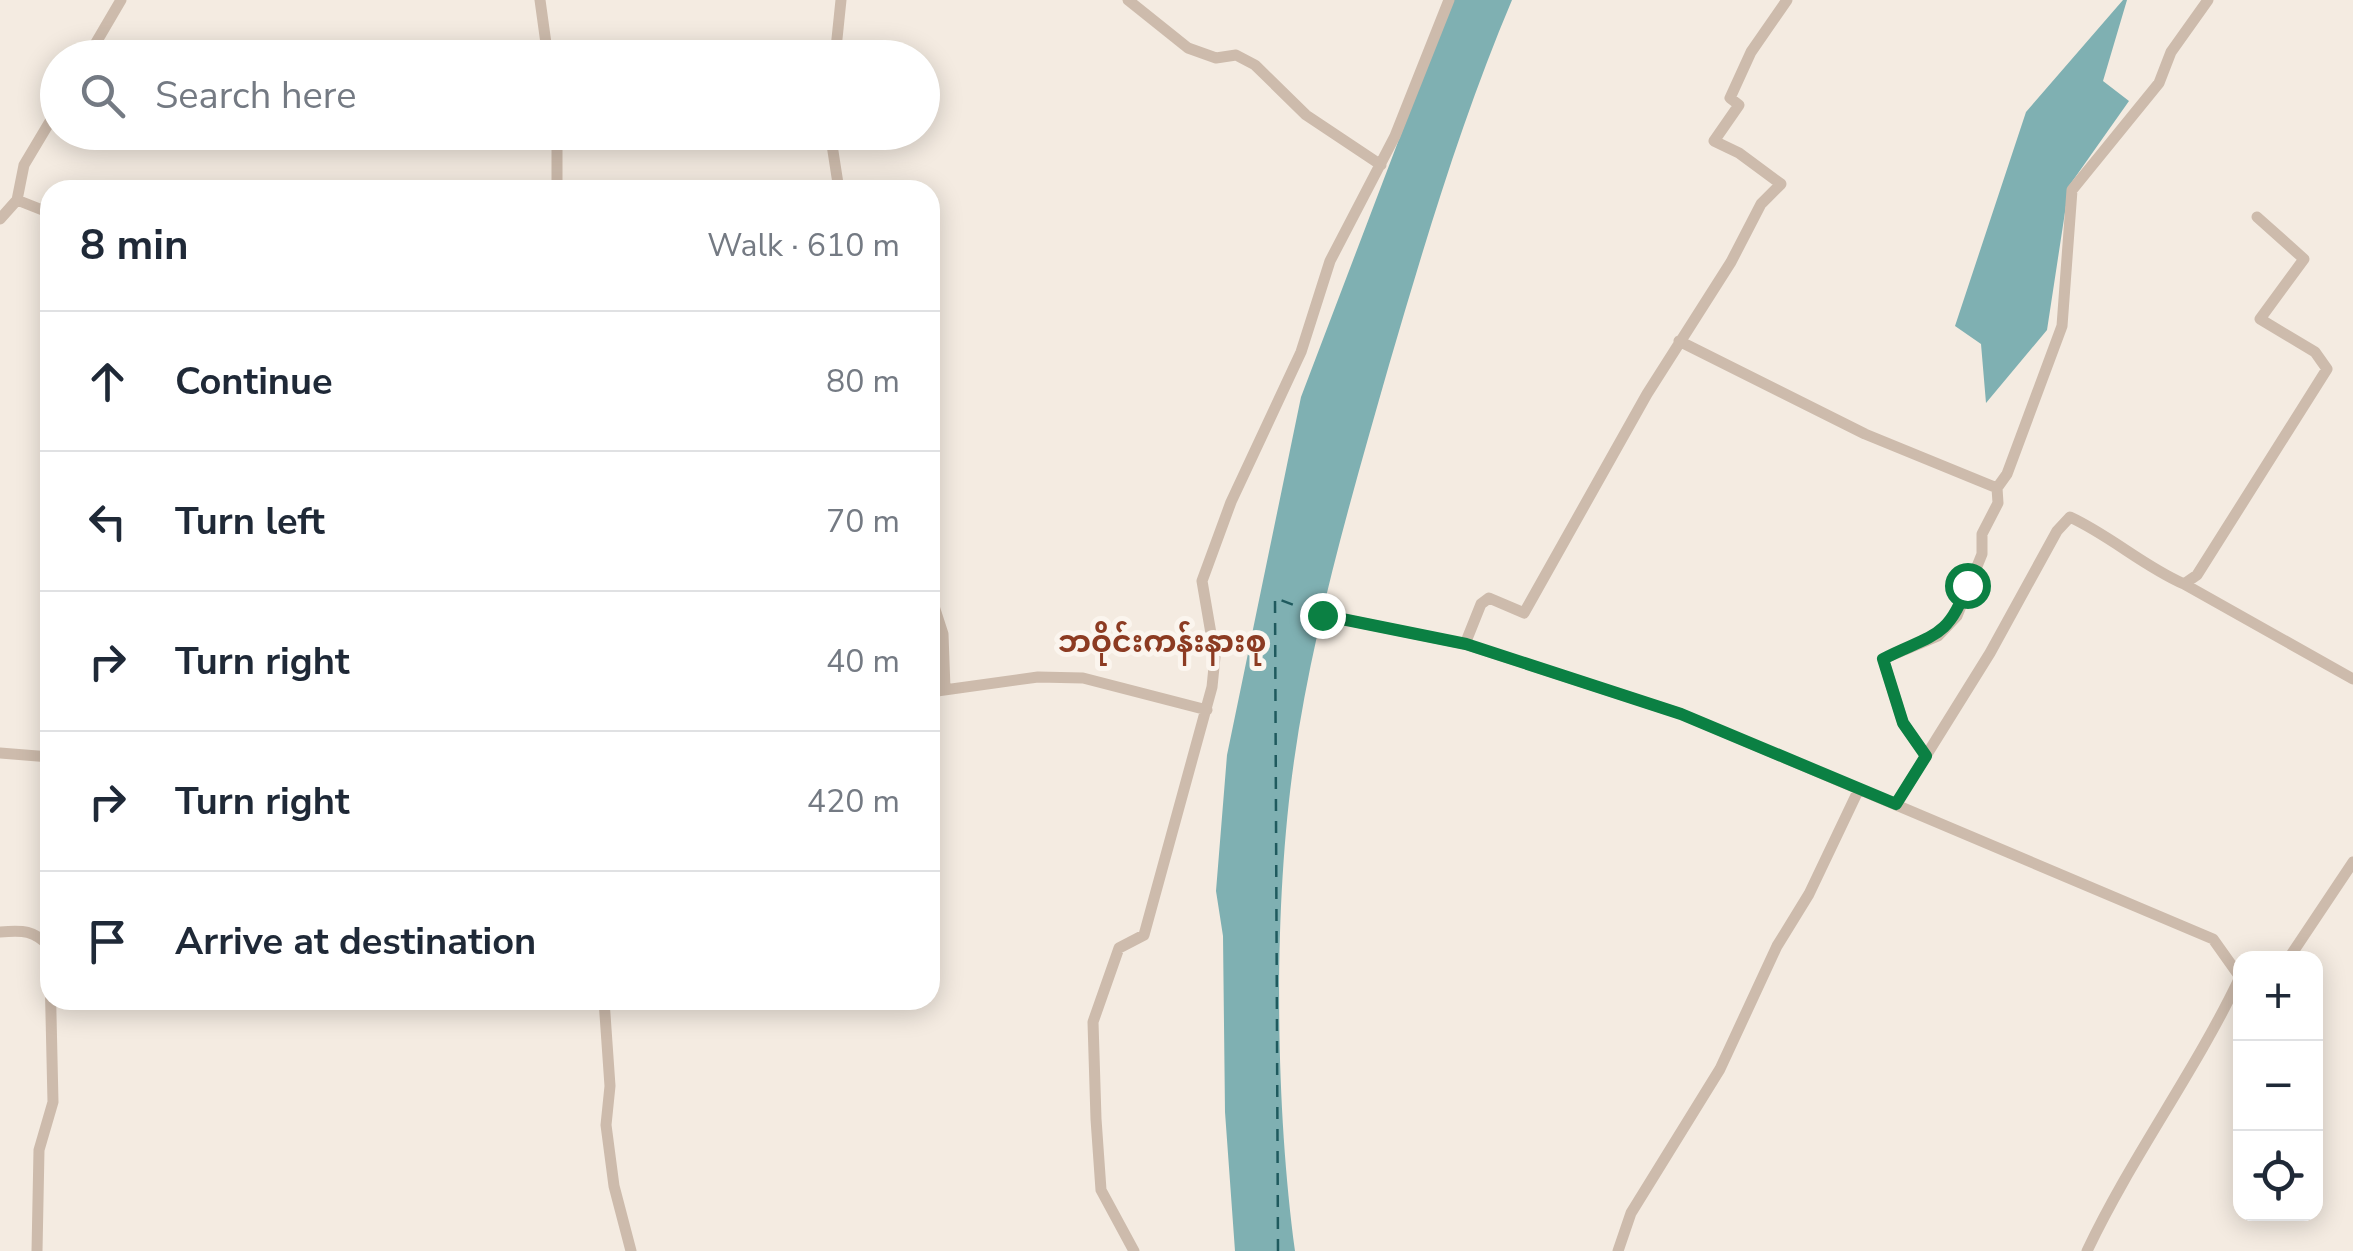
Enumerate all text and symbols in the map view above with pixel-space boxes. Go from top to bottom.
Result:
search box [40,40,940,150]
icon: search [75,68,130,123]
text: Search here [155,70,356,121]
text: 8 min [80,217,189,274]
text: Walk · 610 m [707,224,900,267]
icon: ahead [80,354,135,409]
text: Continue [175,356,333,407]
text: 80 m [826,360,900,403]
icon: left [80,494,135,549]
text: Turn left [175,496,325,547]
text: 70 m [826,500,900,543]
route start [1945,563,1991,609]
route end [1300,593,1346,639]
district label: ဘဝိုင်းကန်းနားစု [1058,621,1266,666]
icon: right [80,634,135,689]
text: Turn right [175,636,350,687]
text: 40 m [826,640,900,683]
icon: right [80,774,135,829]
text: Turn right [175,776,350,827]
text: 420 m [807,780,900,823]
icon: arrive [80,914,135,969]
text: Arrive at destination [175,916,536,967]
map controls [2233,951,2323,1221]
button: + [2233,951,2323,1041]
button: − [2233,1041,2323,1131]
button: locate [2233,1131,2323,1221]

